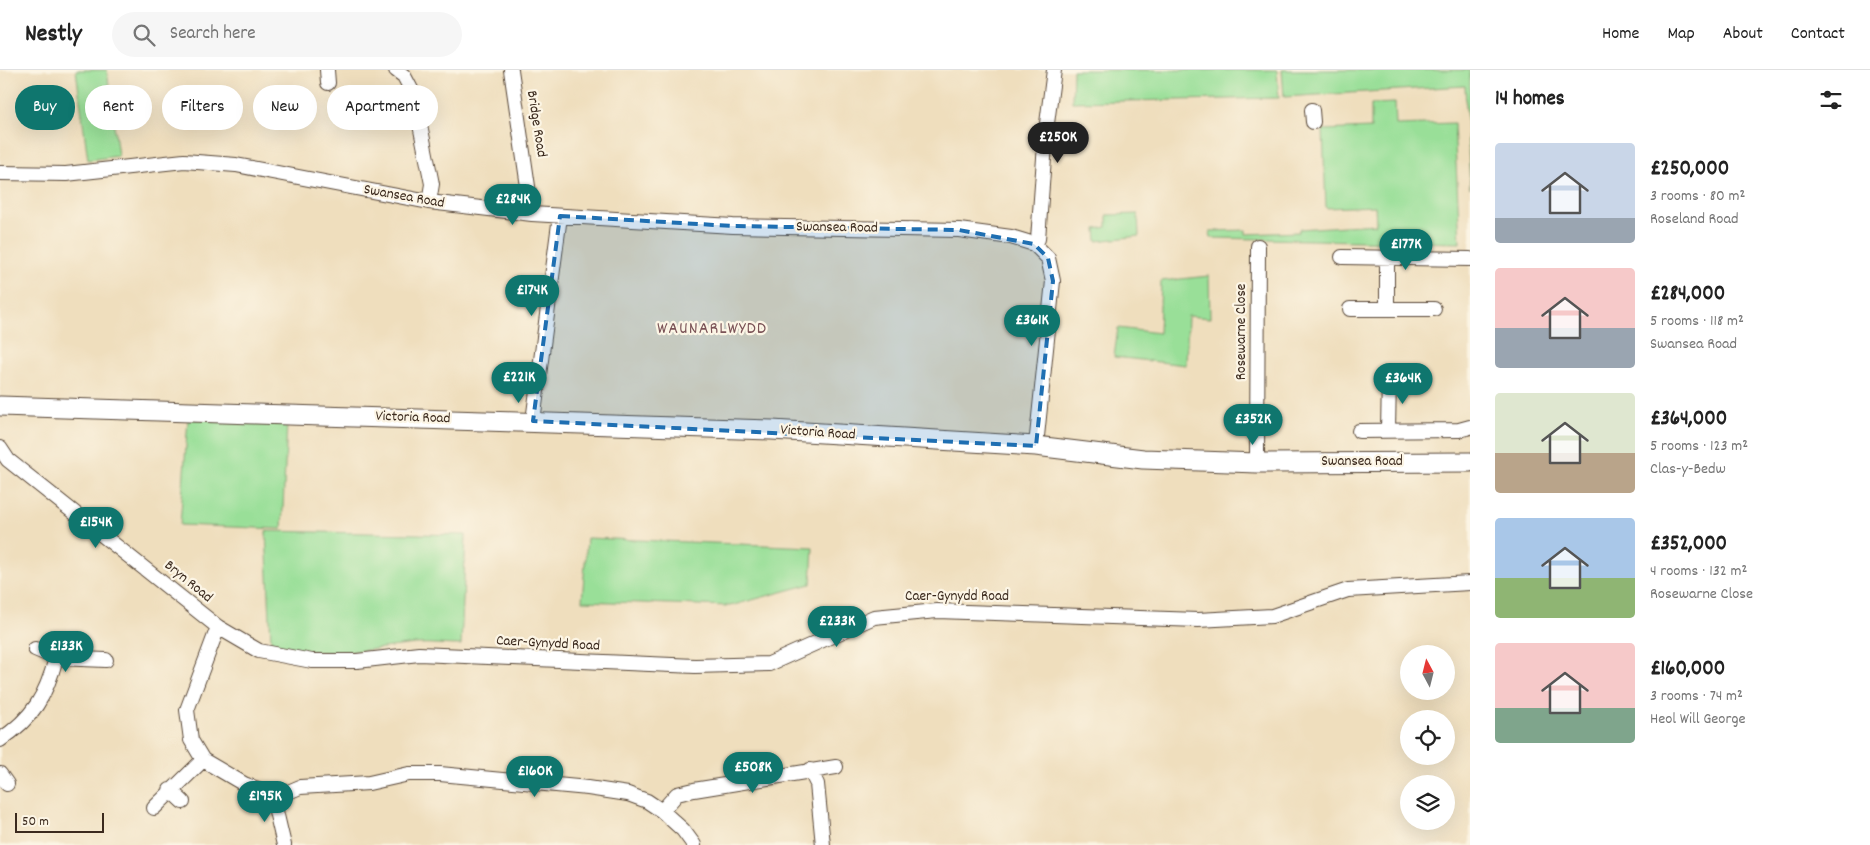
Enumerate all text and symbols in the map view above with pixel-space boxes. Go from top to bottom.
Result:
search box [112,12,462,57]
text: Nestly [25,18,82,52]
icon: search [130,21,158,49]
text: Search here [170,21,256,48]
text: Home [1602,22,1639,47]
text: Map [1667,22,1695,47]
text: About [1723,22,1763,47]
text: Contact [1791,22,1845,47]
chip: Buy [15,85,75,130]
chip: Rent [85,85,152,130]
chip: Filters [162,85,243,130]
chip: New [253,85,317,130]
chip: Apartment [327,85,438,130]
text: 14 homes [1495,85,1565,115]
icon: filters [1817,86,1845,114]
street label: Bridge Road [520,89,552,159]
pin: £250K [1023,122,1093,164]
text: £250K [1039,126,1077,149]
text: £250,000 [1650,155,1729,185]
icon: home [1535,163,1595,223]
street label: Swansea Road [362,179,446,215]
pin: £284K [478,184,548,226]
text: 3 rooms · 80 m² [1650,185,1745,208]
text: £284K [495,188,531,211]
text: Roseland Road [1650,208,1738,231]
street label: Swansea Road [796,216,878,240]
pin: £177K [1371,228,1441,271]
text: £177K [1390,233,1422,256]
pin: £174K [497,274,567,317]
text: £174K [516,279,548,302]
text: £284,000 [1650,280,1725,310]
street label: Rosewarne Close [1231,283,1253,380]
icon: home [1535,288,1595,348]
pin: £361K [997,304,1067,347]
text: £361K [1015,309,1049,332]
text: 5 rooms · 118 m² [1650,310,1744,333]
district label: WAUNARLWYDD [657,317,767,342]
text: Swansea Road [1650,333,1737,356]
pin: £221K [484,362,554,404]
pin: £364K [1368,362,1438,405]
text: £221K [503,366,535,389]
text: £364K [1385,367,1421,390]
pin: £352K [1218,404,1288,446]
text: £364,000 [1650,405,1727,435]
street label: Victoria Road [375,406,451,430]
text: £352K [1235,408,1271,431]
icon: home [1535,413,1595,473]
street label: Victoria Road [780,419,856,447]
text: 5 rooms · 123 m² [1650,435,1748,458]
street label: Swansea Road [1321,451,1403,473]
text: Clas-y-Bedw [1650,458,1726,481]
pin: £154K [61,506,131,549]
text: £154K [80,511,112,534]
text: £352,000 [1650,530,1727,560]
icon: home [1535,538,1595,598]
street label: Bryn Road [159,555,217,609]
text: 4 rooms · 132 m² [1650,560,1747,583]
text: Rosewarne Close [1650,583,1753,606]
street label: Caer-Gynydd Road [905,586,1009,608]
pin: £233K [802,606,872,648]
text: £233K [819,610,855,633]
pin: £133K [31,630,101,673]
street label: Caer-Gynydd Road [496,630,600,658]
text: £133K [49,635,83,658]
north arrow [1400,645,1455,700]
map controls [1400,645,1455,830]
text: £160,000 [1650,655,1725,685]
icon: home [1535,663,1595,723]
text: 3 rooms · 74 m² [1650,685,1743,708]
text: Heol Will George [1650,708,1745,731]
button: locate [1400,710,1455,765]
pin: £508K [718,752,788,794]
pin: £160K [500,756,570,798]
text: £508K [734,756,772,779]
text: £160K [517,760,553,783]
button: layers [1400,775,1455,830]
pin: £195K [230,780,300,823]
text: £195K [248,785,282,808]
scale bar [15,810,104,833]
text: 50 m [22,812,49,832]

